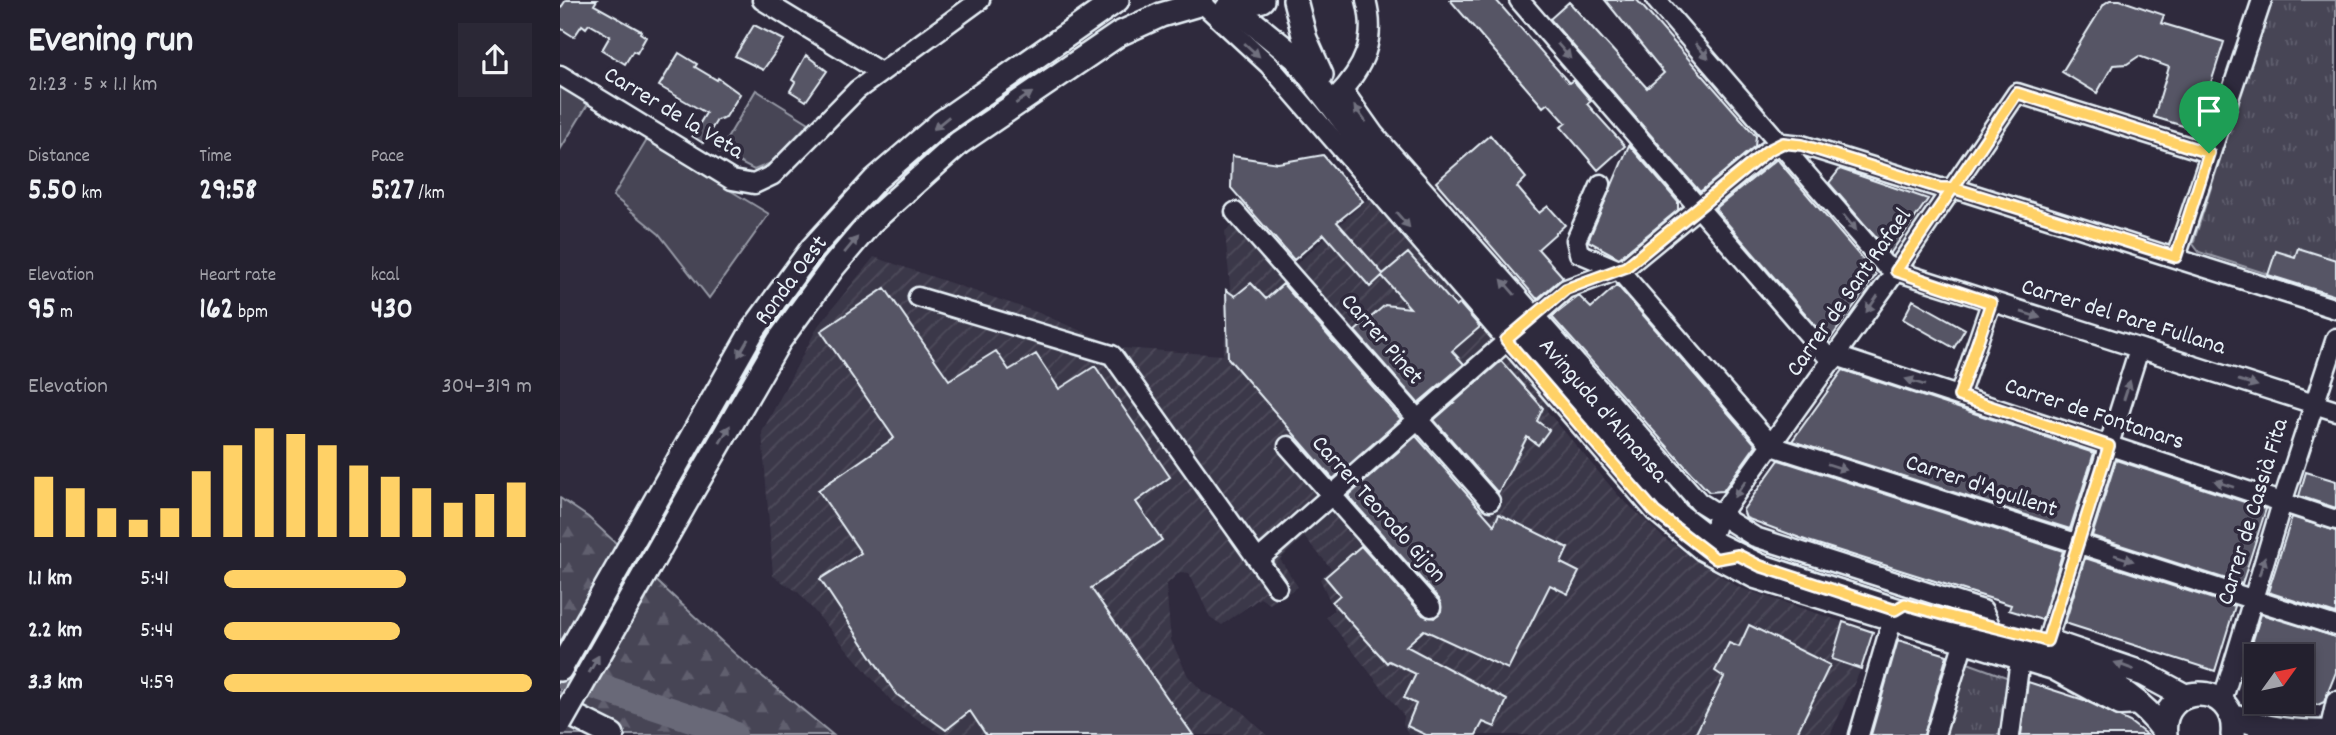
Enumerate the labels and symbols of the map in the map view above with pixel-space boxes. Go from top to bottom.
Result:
one-way arrow [1243,41,1260,57]
one-way arrow [1556,42,1572,60]
one-way arrow [1693,42,1709,59]
street label: Carrer de la Veta [597,59,750,170]
pin [2179,81,2239,153]
one-way arrow [1014,92,1033,105]
one-way arrow [1353,105,1367,123]
one-way arrow [932,116,950,131]
street label: Carrer de Sant Rafael [1779,201,1921,384]
one-way arrow [1395,211,1410,228]
one-way arrow [1842,215,1857,232]
street label: Ronda Oest [747,229,837,333]
one-way arrow [844,237,859,255]
street label: Carrer del Pare Fullana [2017,271,2230,365]
one-way arrow [1500,278,1516,296]
street label: Carrer Pinet [1332,287,1431,393]
one-way arrow [1865,295,1879,313]
one-way arrow [2020,310,2041,321]
street label: Avinguda d'Almansa [1529,331,1675,492]
one-way arrow [737,338,749,358]
street label: Carrer de Fontanars [2000,370,2188,460]
one-way arrow [1905,376,1926,387]
one-way arrow [2238,378,2259,389]
one-way arrow [2122,379,2132,400]
street label: Carrer de Cassià Fita [2209,414,2299,610]
one-way arrow [719,424,731,444]
street label: Carrer Teorodo Gijon [1302,429,1454,591]
street label: Carrer d'Agullent [1901,446,2061,528]
one-way arrow [1827,462,1848,472]
one-way arrow [2214,478,2235,489]
one-way arrow [1733,480,1747,499]
one-way arrow [2114,553,2135,563]
one-way arrow [2257,556,2268,577]
north arrow [2244,644,2314,714]
one-way arrow [588,654,600,673]
one-way arrow [2114,660,2135,671]

